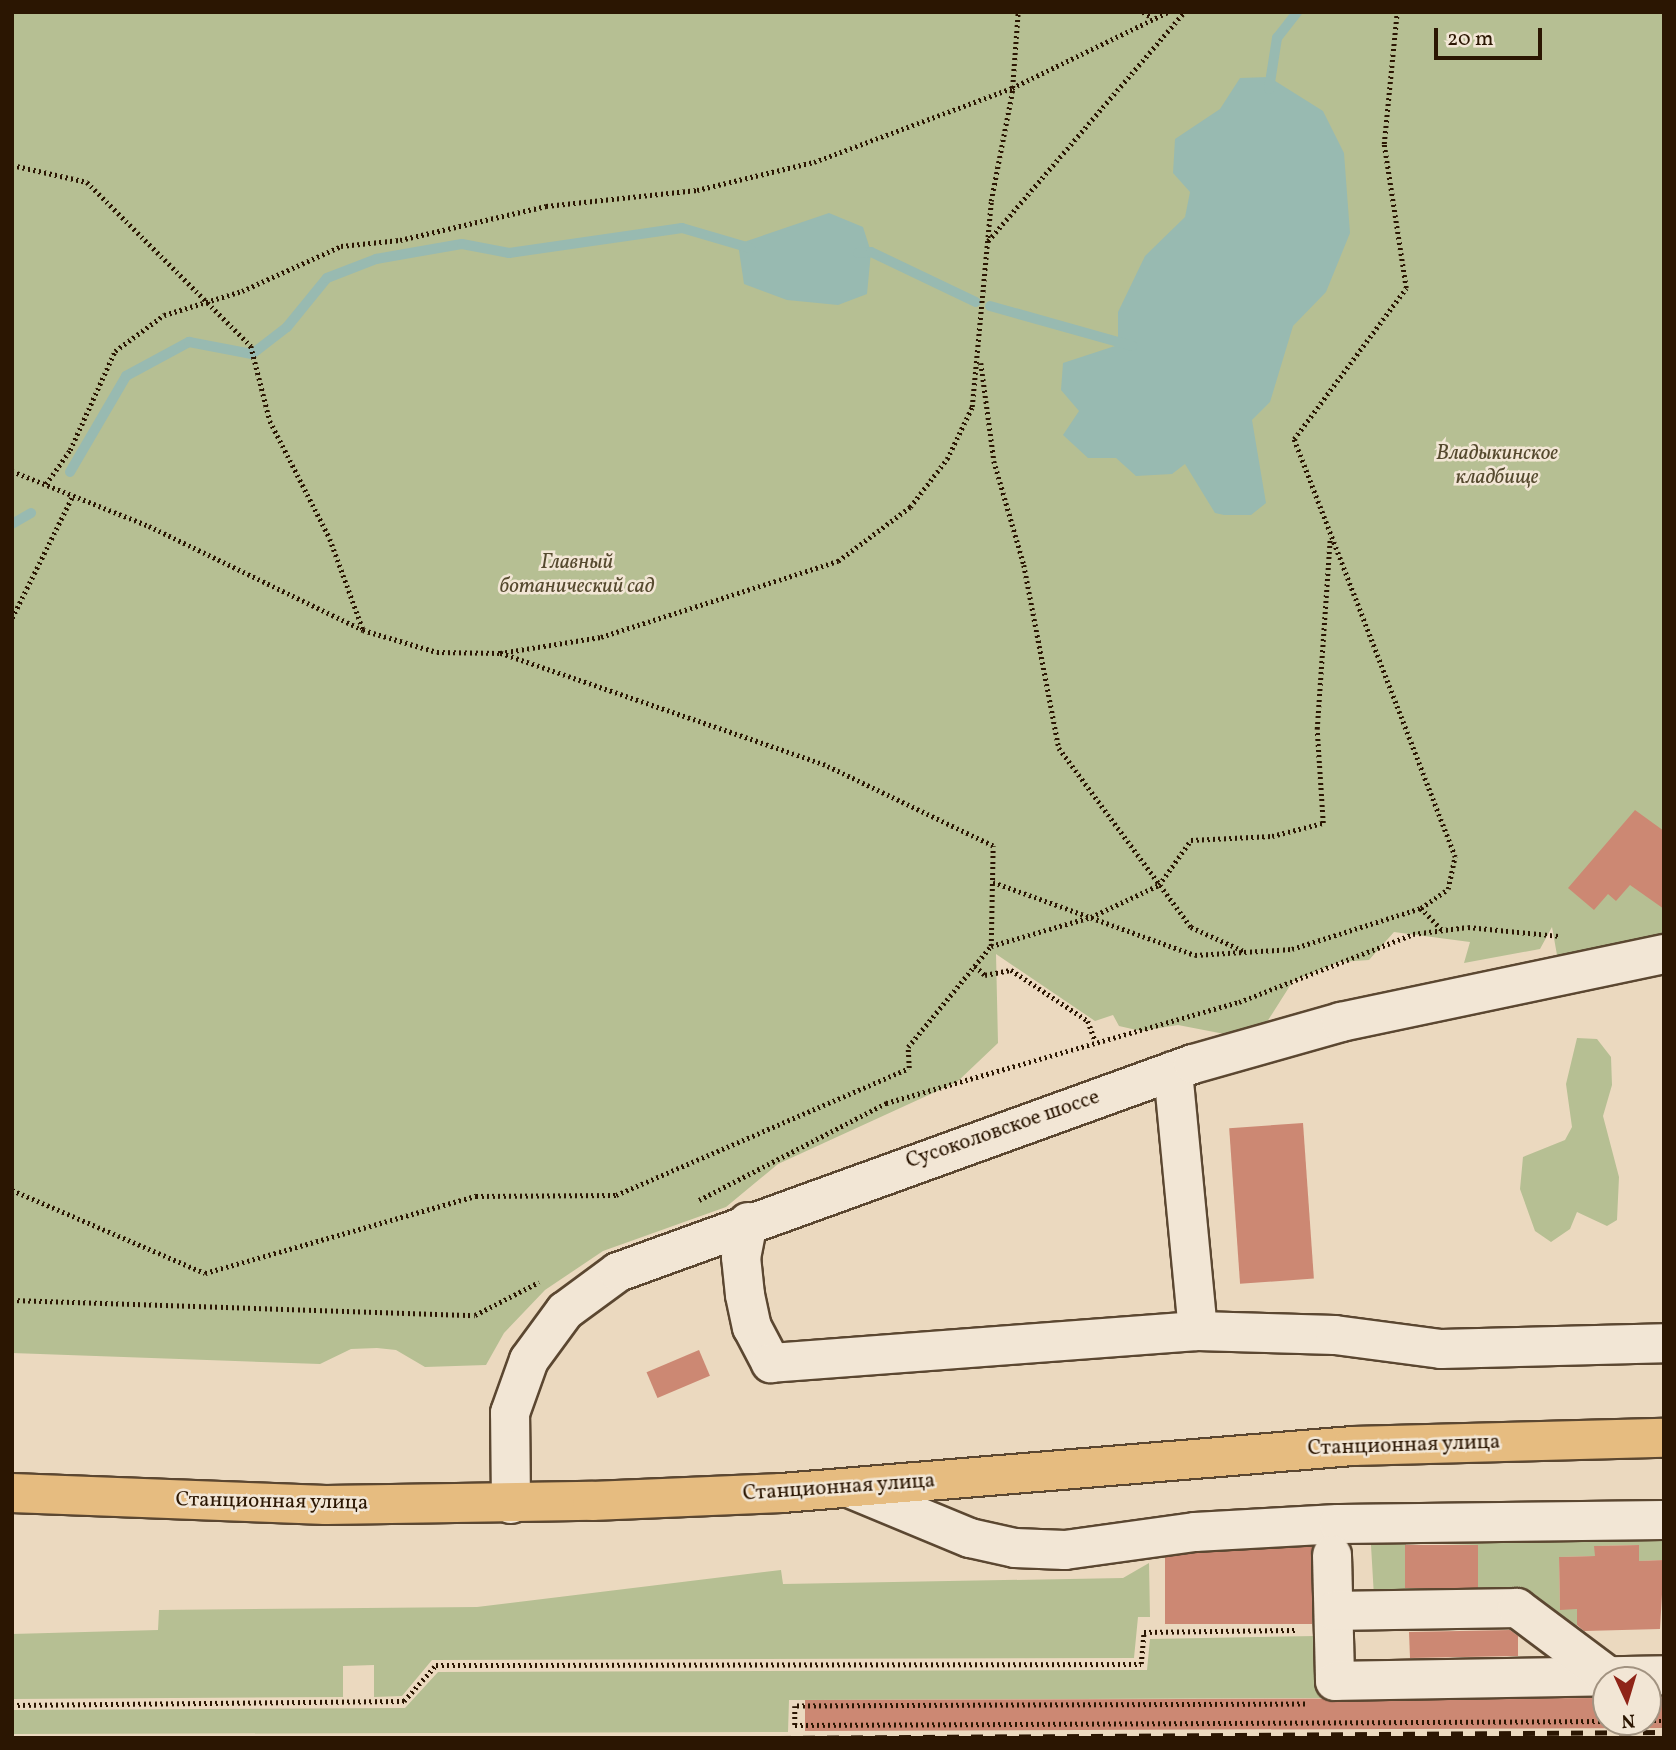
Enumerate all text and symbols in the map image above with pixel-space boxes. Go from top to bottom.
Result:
scale bar [1438,14,1546,58]
text: 20 m [1447,25,1493,54]
park label: Владыкинское кладбище [1436,441,1558,491]
park label: Главный ботанический сад [500,550,654,600]
street label: Сусоколовское шоссе [903,1085,1103,1175]
street label: Станционная улица [1307,1430,1501,1462]
street label: Станционная улица [742,1469,936,1507]
street label: Станционная улица [175,1488,369,1516]
north arrow [1592,1666,1662,1736]
text: N [1621,1707,1636,1733]

